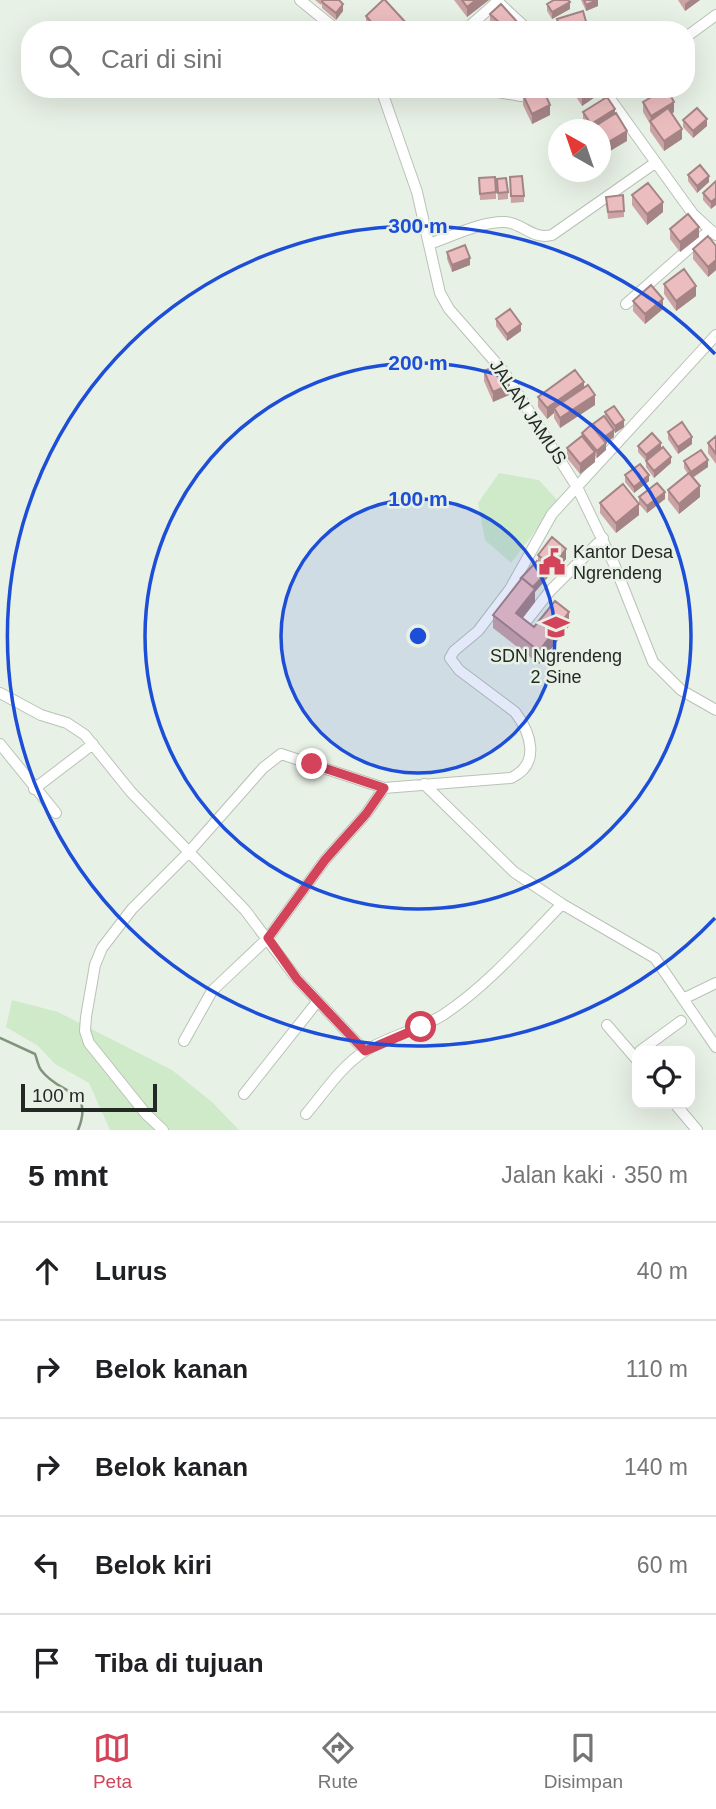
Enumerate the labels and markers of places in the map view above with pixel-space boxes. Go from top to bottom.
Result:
place label: Kantor Desa Ngrendeng [573,542,674,583]
public building icon: Kantor Desa Ngrendeng [537,547,567,577]
school or university icon: SDN Ngrendeng 2 Sine [541,612,571,642]
centre of rings [406,624,430,648]
place label: SDN Ngrendeng 2 Sine [490,646,622,687]

